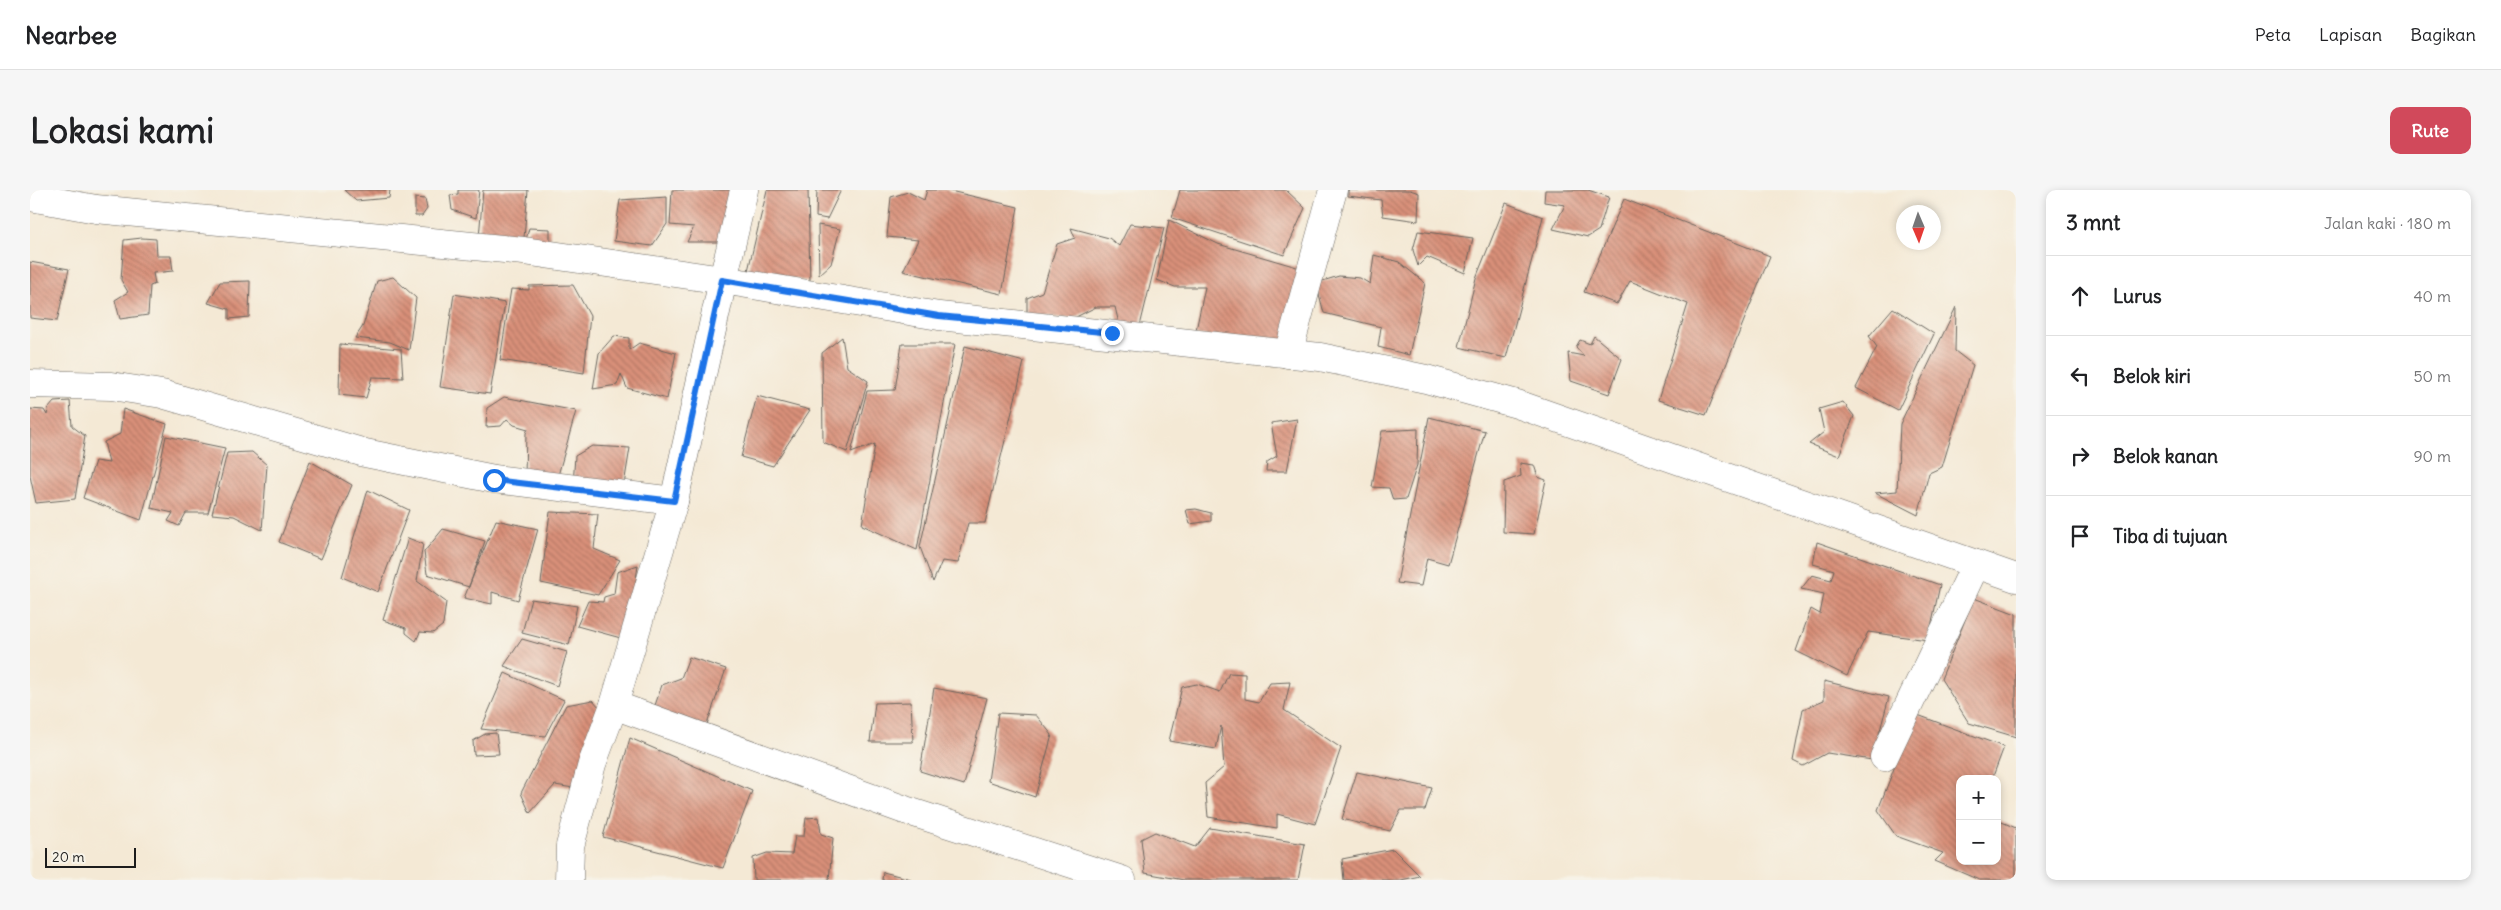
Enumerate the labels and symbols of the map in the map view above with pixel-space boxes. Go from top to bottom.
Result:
north arrow [1896,205,1941,250]
route end [1101,322,1124,345]
route start [483,469,506,492]
scale bar [45,845,136,868]

